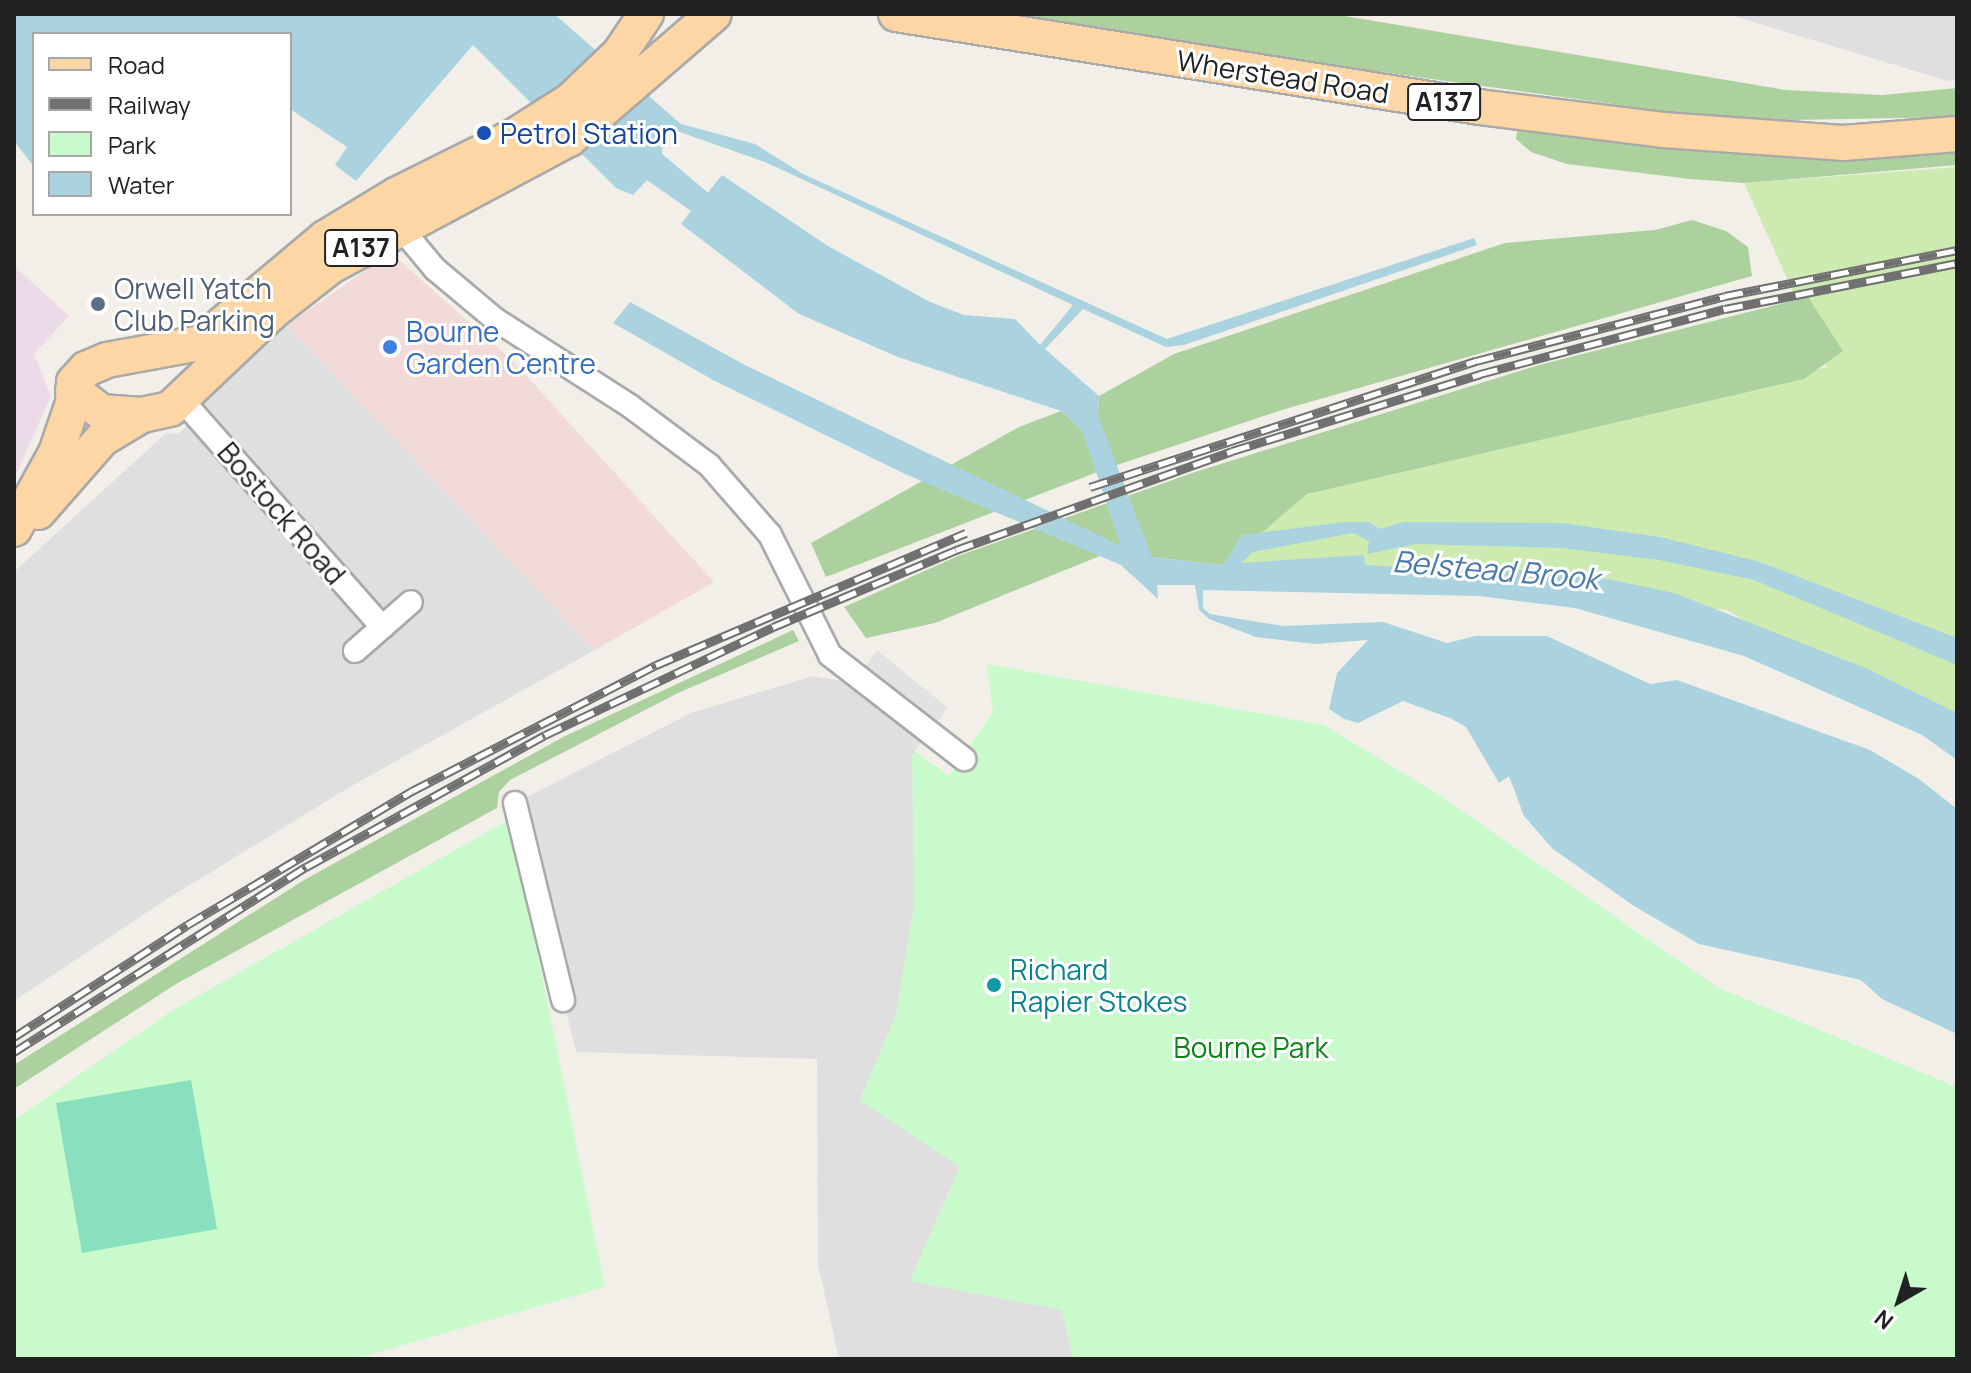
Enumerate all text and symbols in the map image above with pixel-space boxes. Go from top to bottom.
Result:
legend [32,32,292,216]
street label: Wherstead Road [1175,43,1391,109]
text: Road [108,48,165,81]
road number: A137 [1406,80,1482,124]
text: Railway [108,88,191,121]
place label: Petrol Station [500,116,678,150]
marker: Petrol Station [475,124,493,142]
text: Park [108,128,156,161]
text: Water [108,168,175,201]
road number: A137 [323,226,399,270]
place label: Orwell Yatch Club Parking [114,271,275,337]
marker: Orwell Yatch Club Parking [89,295,107,313]
place label: Bourne Garden Centre [406,314,596,380]
marker: Bourne Garden Centre [381,338,399,356]
street label: Bostock Road [211,435,353,591]
water label: Belstead Brook [1391,543,1601,597]
place label: Richard Rapier Stokes [1010,952,1188,1018]
marker: Richard Rapier Stokes [985,976,1003,994]
park label: Bourne Park [1174,1030,1328,1064]
north arrow [1859,1261,1939,1341]
text: N [1868,1303,1899,1336]

